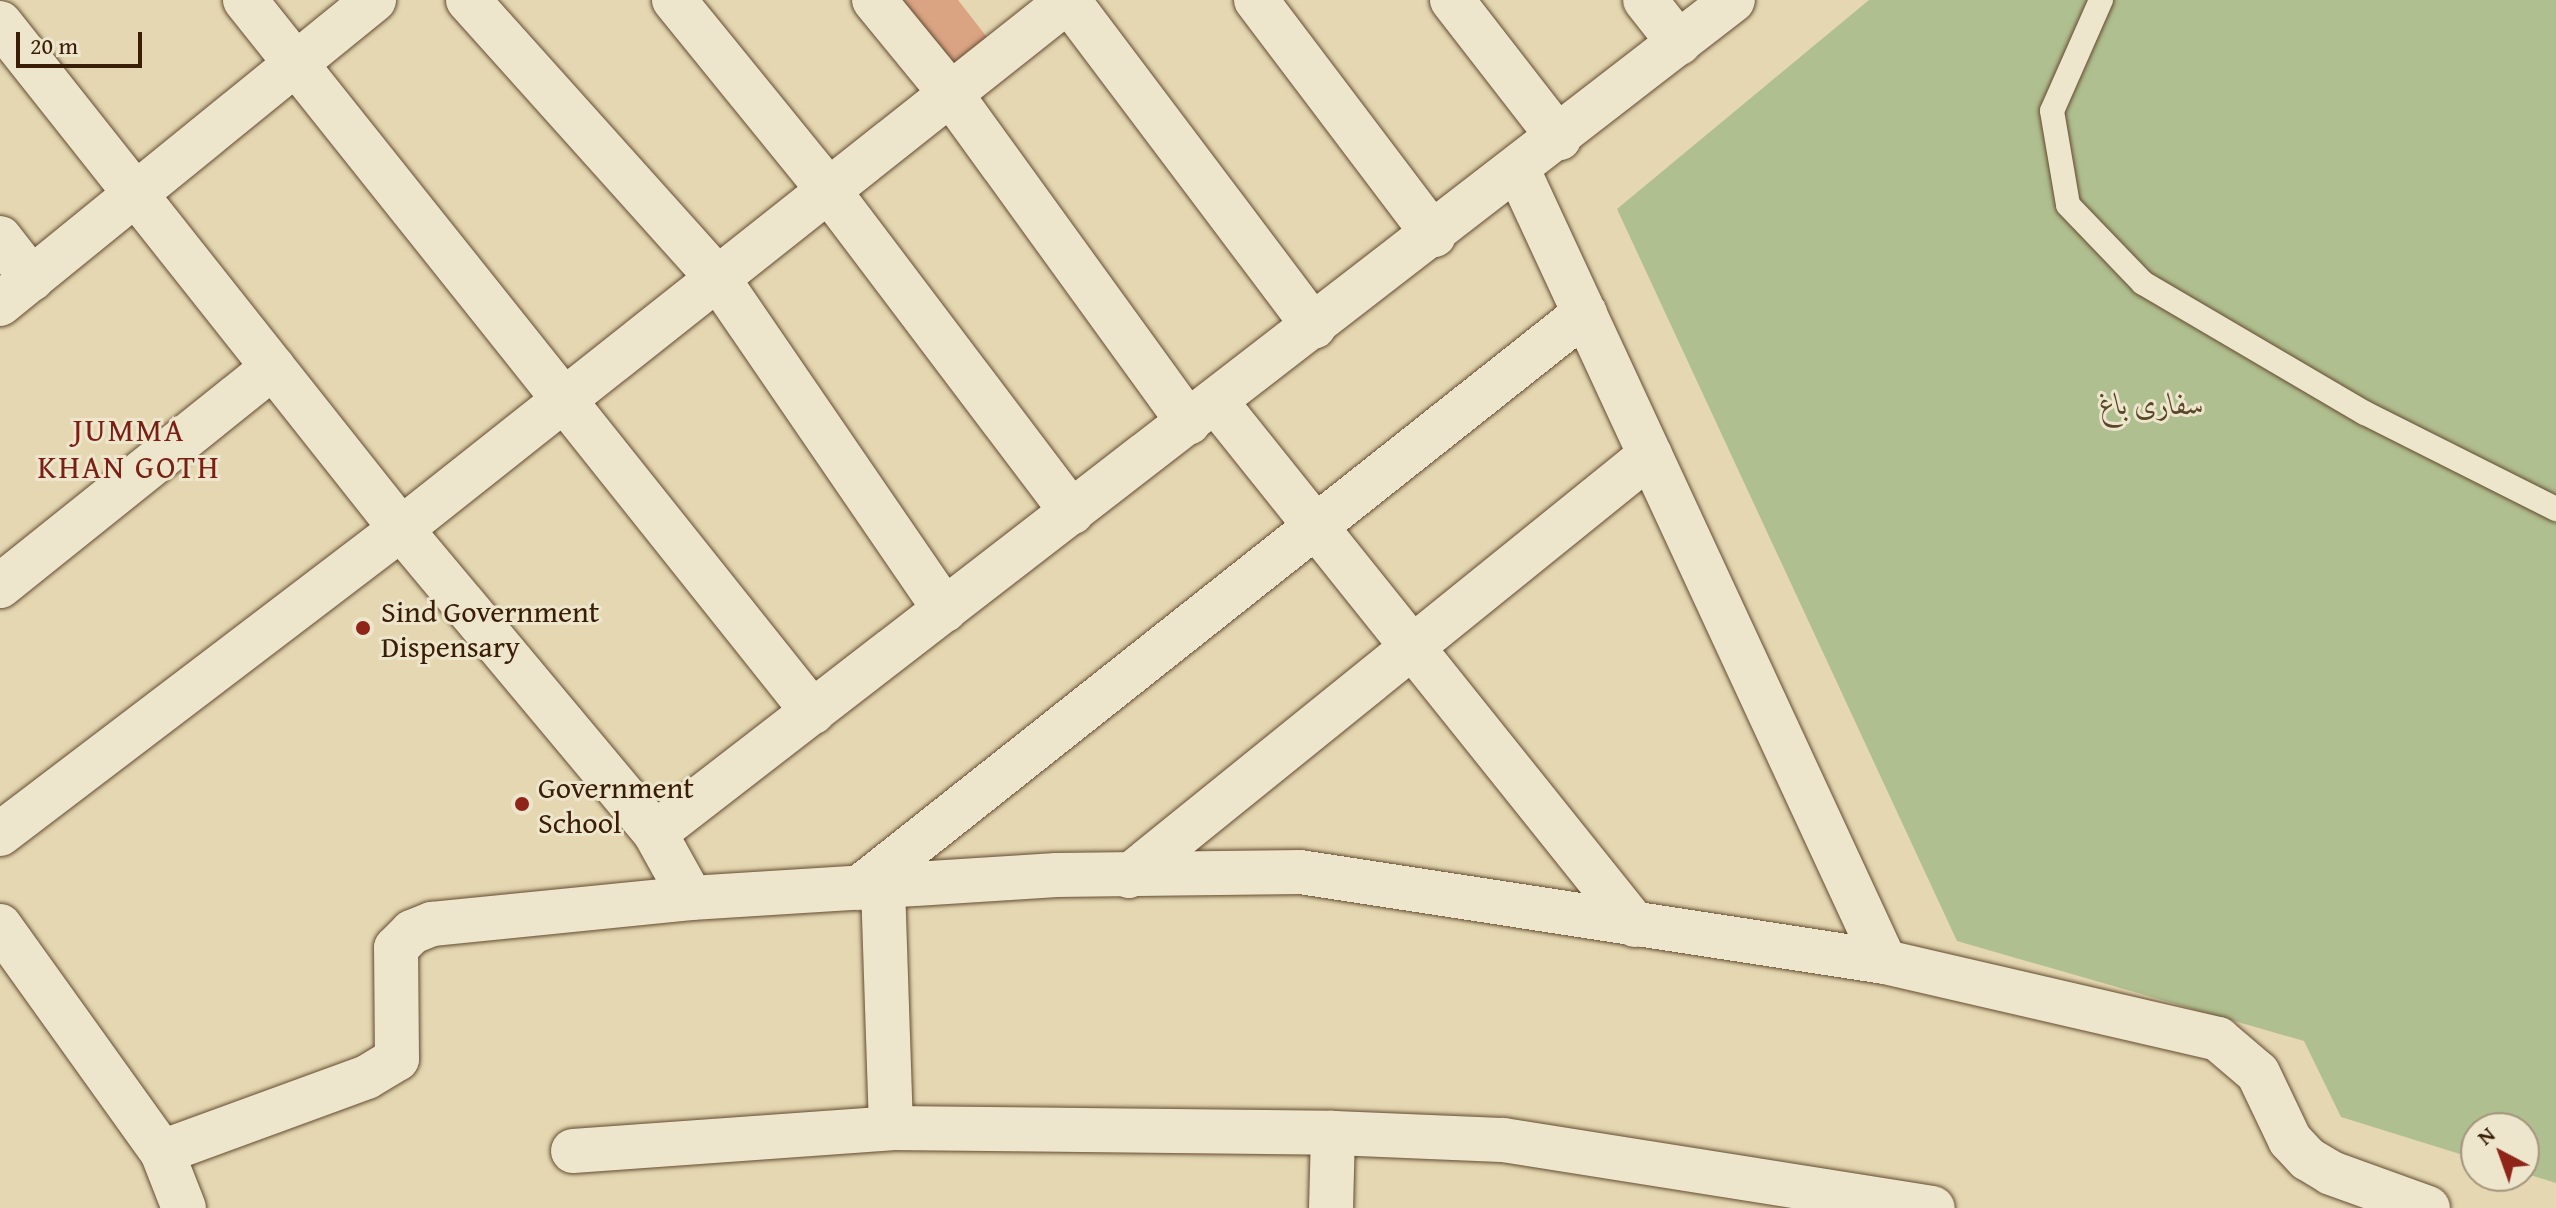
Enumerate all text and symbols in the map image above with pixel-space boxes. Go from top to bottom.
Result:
scale bar [20,16,146,66]
text: 20 m [30,28,78,63]
park label: سفاری باغ [2100,385,2204,421]
district label: JUMMA KHAN GOTH [37,412,221,487]
place label: Sind Government Dispensary [381,593,599,664]
marker: Sind Government Dispensary [352,617,374,639]
place label: Government School [538,769,694,840]
marker: Government School [513,795,531,813]
north arrow [2460,1112,2540,1192]
text: N [2470,1118,2502,1152]

